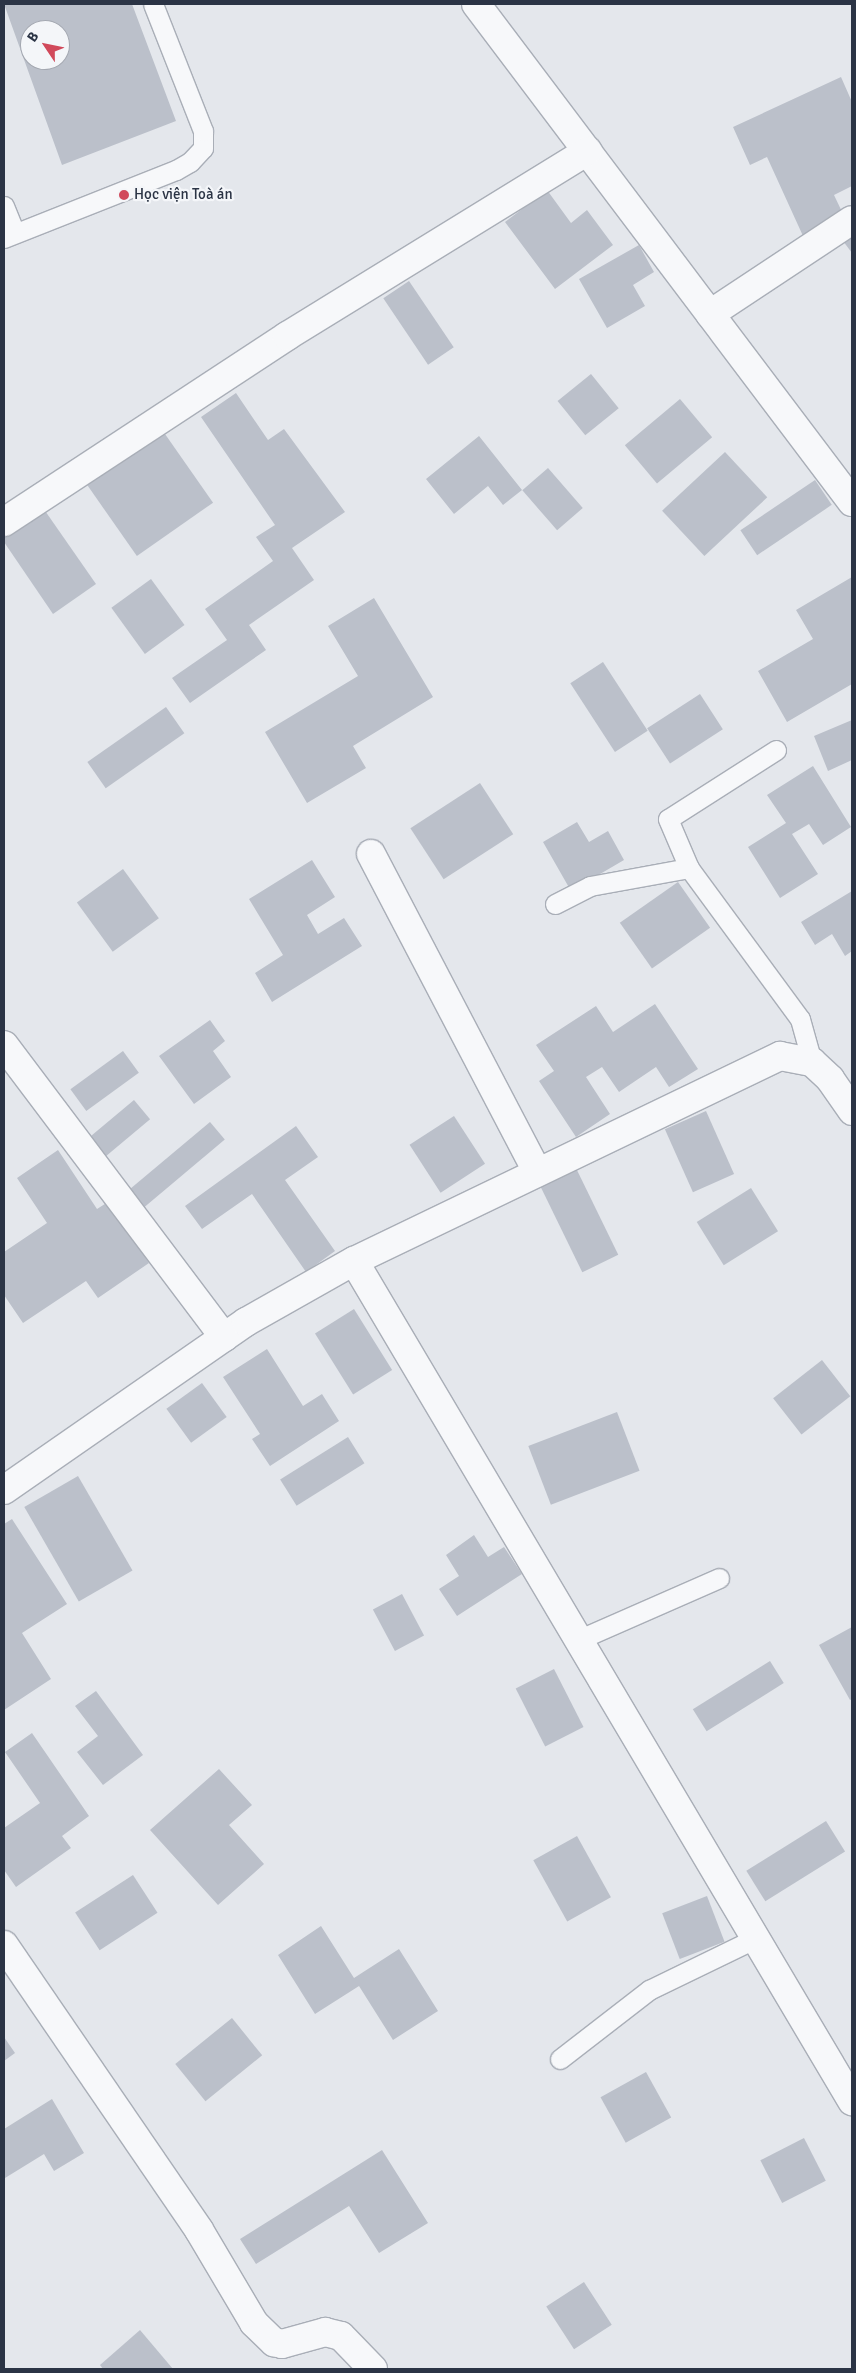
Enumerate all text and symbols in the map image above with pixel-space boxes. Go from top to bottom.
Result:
north arrow [20,20,70,70]
text: B [24,29,42,45]
place label: Học viện Toà án [134,186,233,204]
marker: Học viện Toà án [118,189,130,201]

